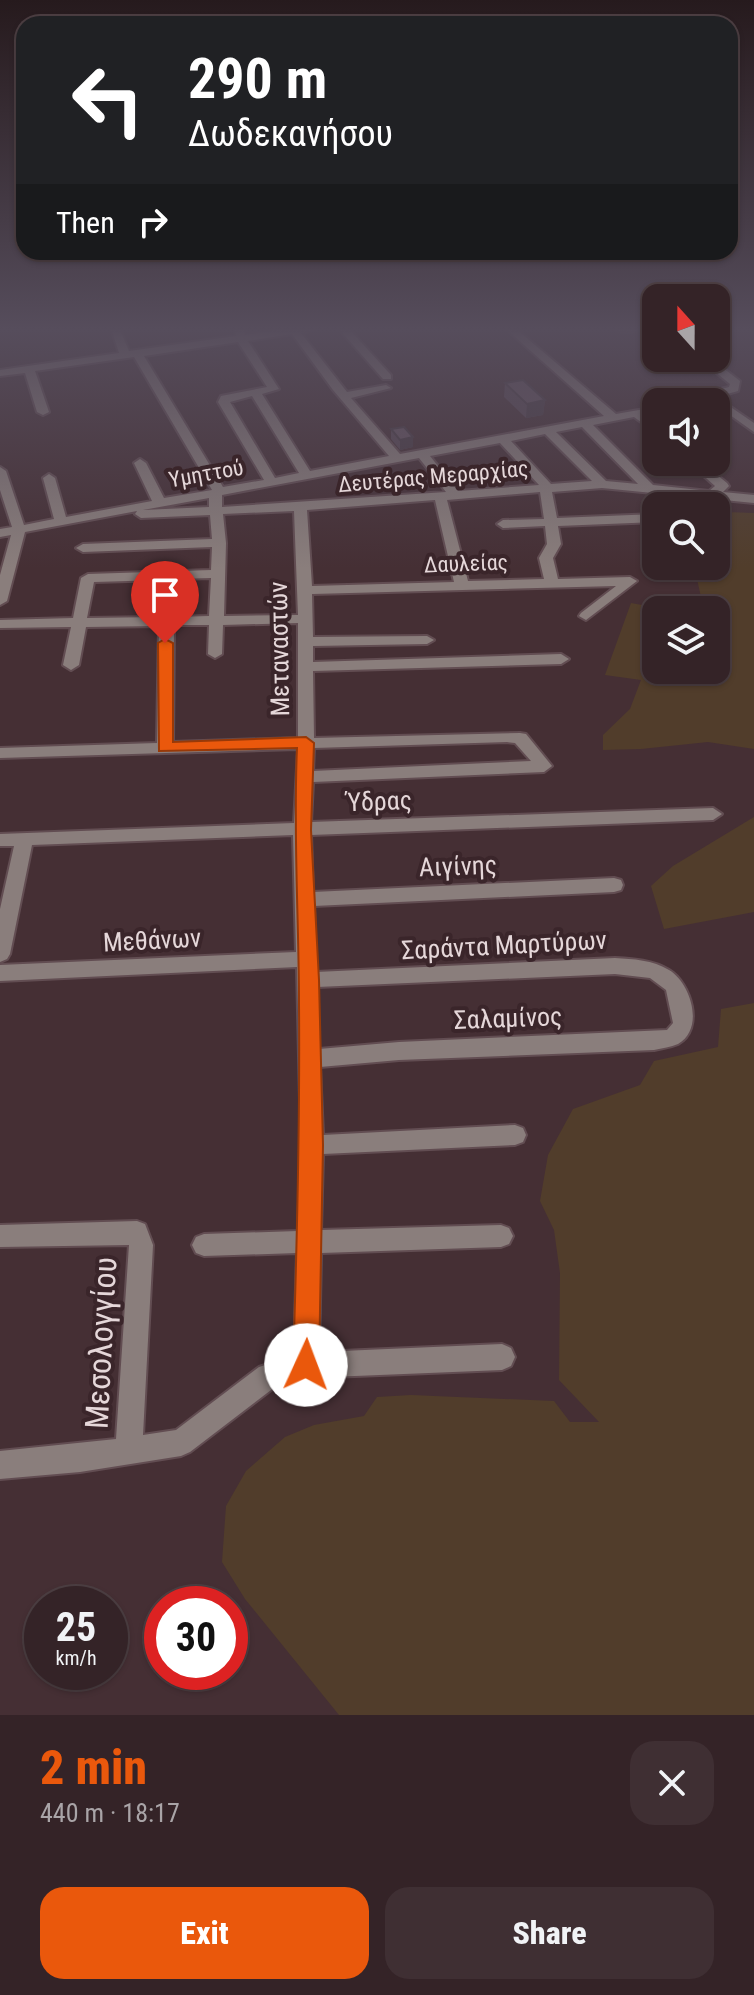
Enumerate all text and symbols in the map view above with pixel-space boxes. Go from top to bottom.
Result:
text: 290 m [188,46,327,112]
icon: left [56,48,160,152]
text: Δωδεκανήσου [188,113,393,155]
icon: right [131,200,175,244]
text: Then [56,205,115,240]
north arrow [642,284,730,372]
map controls [642,284,730,684]
button: sound [642,388,730,476]
street label: Υμηττού [167,455,245,492]
street label: Δευτέρας Μεραρχίας [337,456,529,497]
button: search [642,492,730,580]
street label: Δαυλείας [424,550,508,577]
pin [131,561,199,643]
icon: arrive [143,573,187,617]
street label: Μεταναστών [263,581,295,717]
button: layers [642,596,730,684]
street label: Ύδρας [344,785,412,817]
street label: Αιγίνης [418,850,498,882]
street label: Μεθάνων [102,922,202,958]
street label: Σαράντα Μαρτύρων [401,925,607,965]
street label: Σαλαμίνος [453,1001,563,1035]
street label: Μεσολογγίου [78,1256,124,1430]
position arrow [264,1323,348,1407]
speed limit sign: 30 [144,1586,248,1690]
text: 25 [56,1604,96,1651]
text: km/h [55,1646,97,1670]
text: 2 min [40,1739,147,1796]
button: close [630,1741,714,1825]
text: 440 m · 18:17 [40,1798,180,1828]
button: Exit [40,1887,369,1979]
button: Share [385,1887,714,1979]

